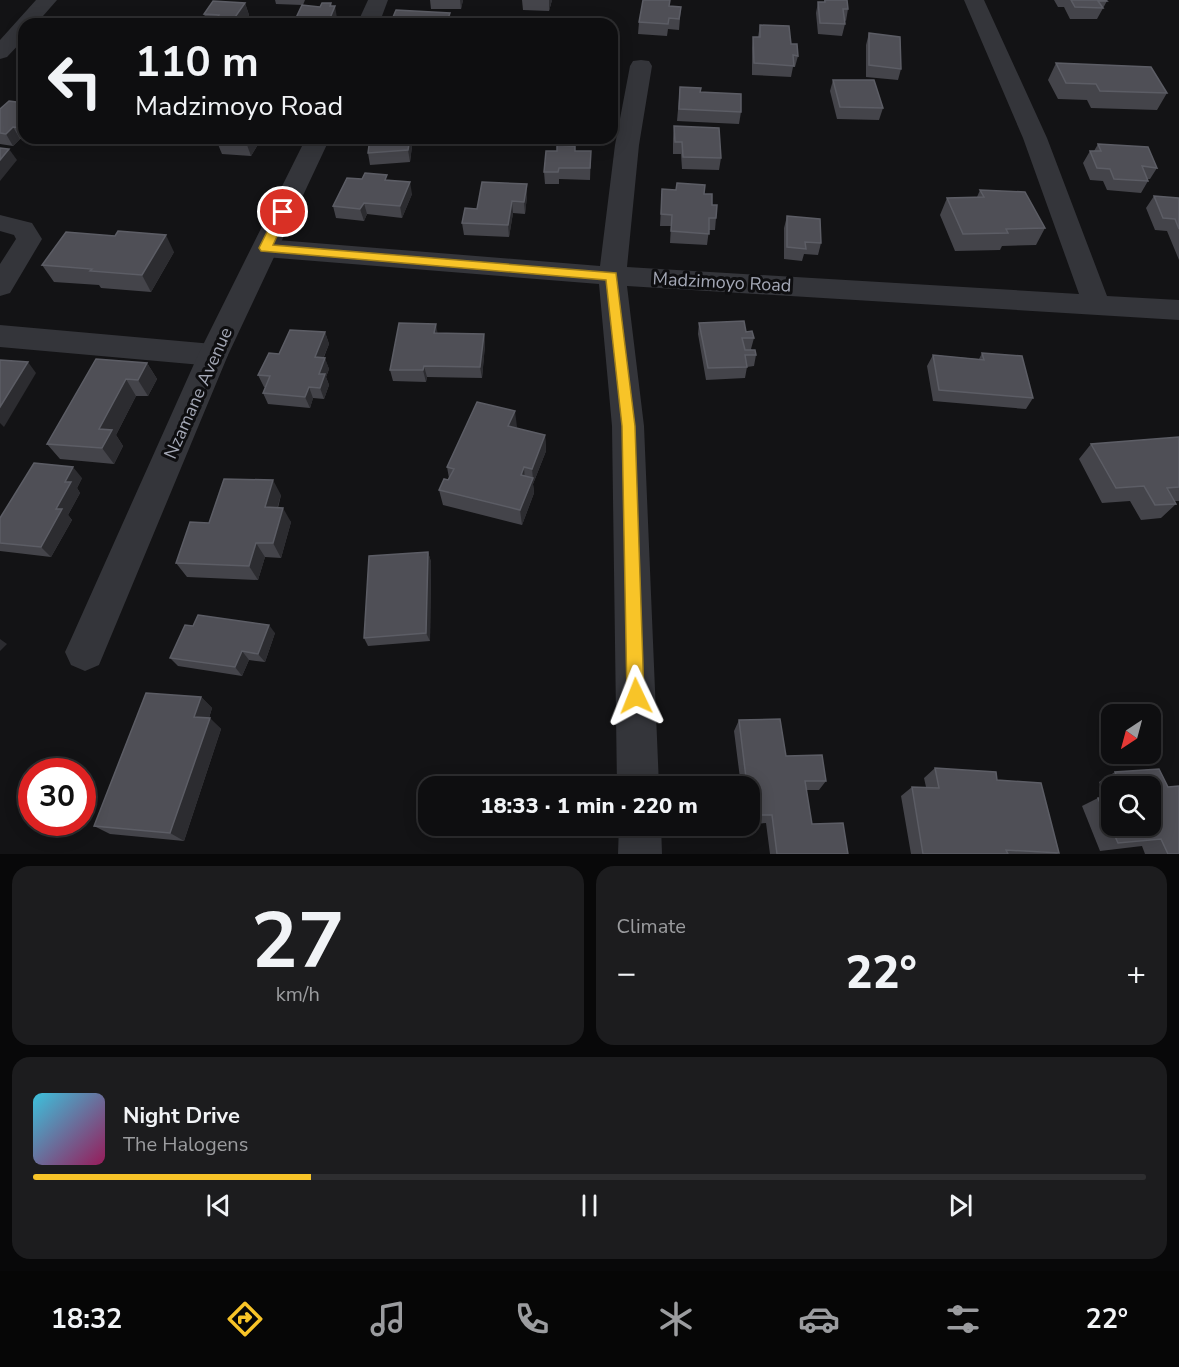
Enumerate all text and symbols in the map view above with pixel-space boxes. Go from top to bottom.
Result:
text: 110 m [135,34,259,91]
icon: left [36,42,114,120]
text: Madzimoyo Road [135,88,343,125]
pin [257,186,308,237]
icon: arrive [266,195,299,228]
street label: Madzimoyo Road [652,266,792,298]
street label: Nzamane Avenue [158,323,238,463]
position arrow [604,664,668,728]
north arrow [1101,704,1161,764]
map controls [1101,704,1161,836]
speed limit sign: 30 [18,758,96,836]
button: search [1101,776,1161,836]
text: 18:33 · 1 min · 220 m [480,791,698,821]
text: 27 [251,888,345,995]
text: Climate [617,913,686,940]
text: 22° [846,943,917,1004]
text: − [617,951,636,996]
text: + [1126,951,1146,996]
text: km/h [276,981,320,1008]
text: Night Drive [123,1101,240,1131]
text: The Halogens [123,1131,248,1158]
icon: previous [202,1189,235,1222]
icon: pause [573,1189,606,1222]
icon: next [944,1189,977,1222]
icon: directions [224,1298,266,1340]
icon: music [367,1298,409,1340]
icon: phone [511,1298,553,1340]
icon: climate [655,1298,697,1340]
icon: car [798,1298,840,1340]
icon: filters [942,1298,984,1340]
text: 18:32 [51,1301,122,1338]
text: 22° [1085,1301,1128,1338]

